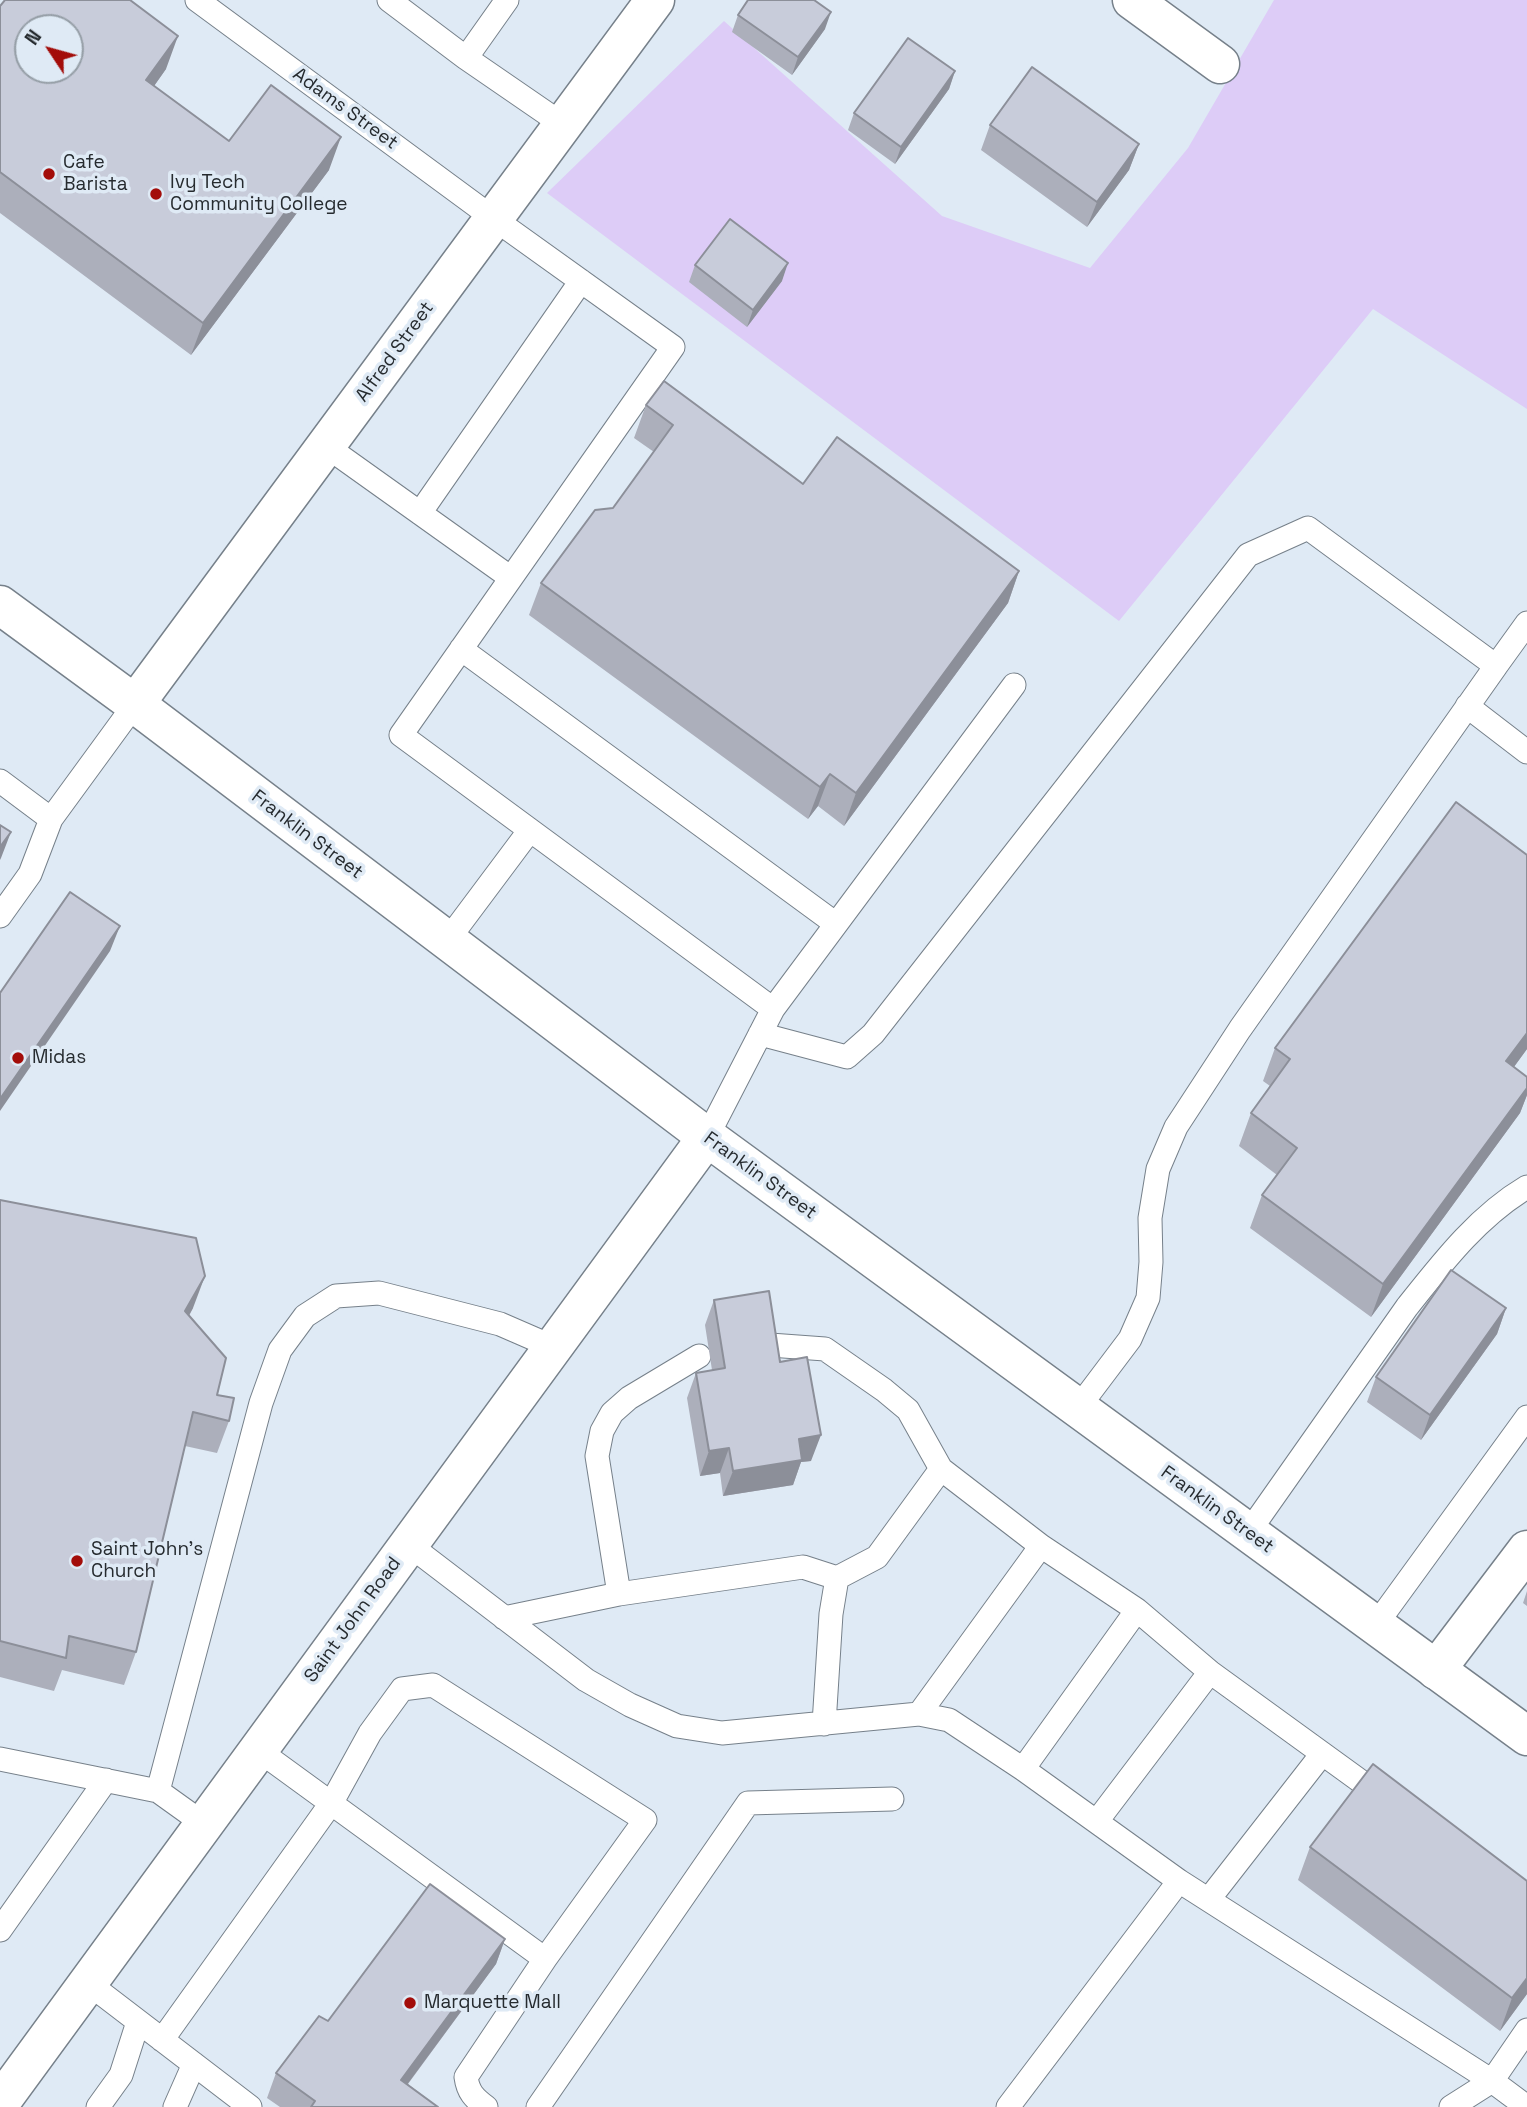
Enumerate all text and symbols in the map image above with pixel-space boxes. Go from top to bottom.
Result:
north arrow [14,14,84,84]
text: N [19,25,47,50]
street label: Adams Street [288,63,402,155]
place label: Cafe Barista [63,152,128,196]
marker: Cafe Barista [41,166,57,182]
place label: Ivy Tech Community College [170,172,348,216]
marker: Ivy Tech Community College [148,186,164,202]
street label: Alfred Street [351,297,439,407]
street label: Franklin Street [247,786,367,884]
place label: Midas [32,1047,86,1069]
marker: Midas [10,1050,26,1066]
street label: Franklin Street [699,1127,821,1225]
street label: Franklin Street [1156,1461,1278,1559]
place label: Saint John's Church [91,1539,203,1583]
marker: Saint John's Church [69,1553,85,1569]
street label: Saint John Road [300,1553,406,1687]
place label: Marquette Mall [424,1992,561,2014]
marker: Marquette Mall [402,1995,418,2011]

